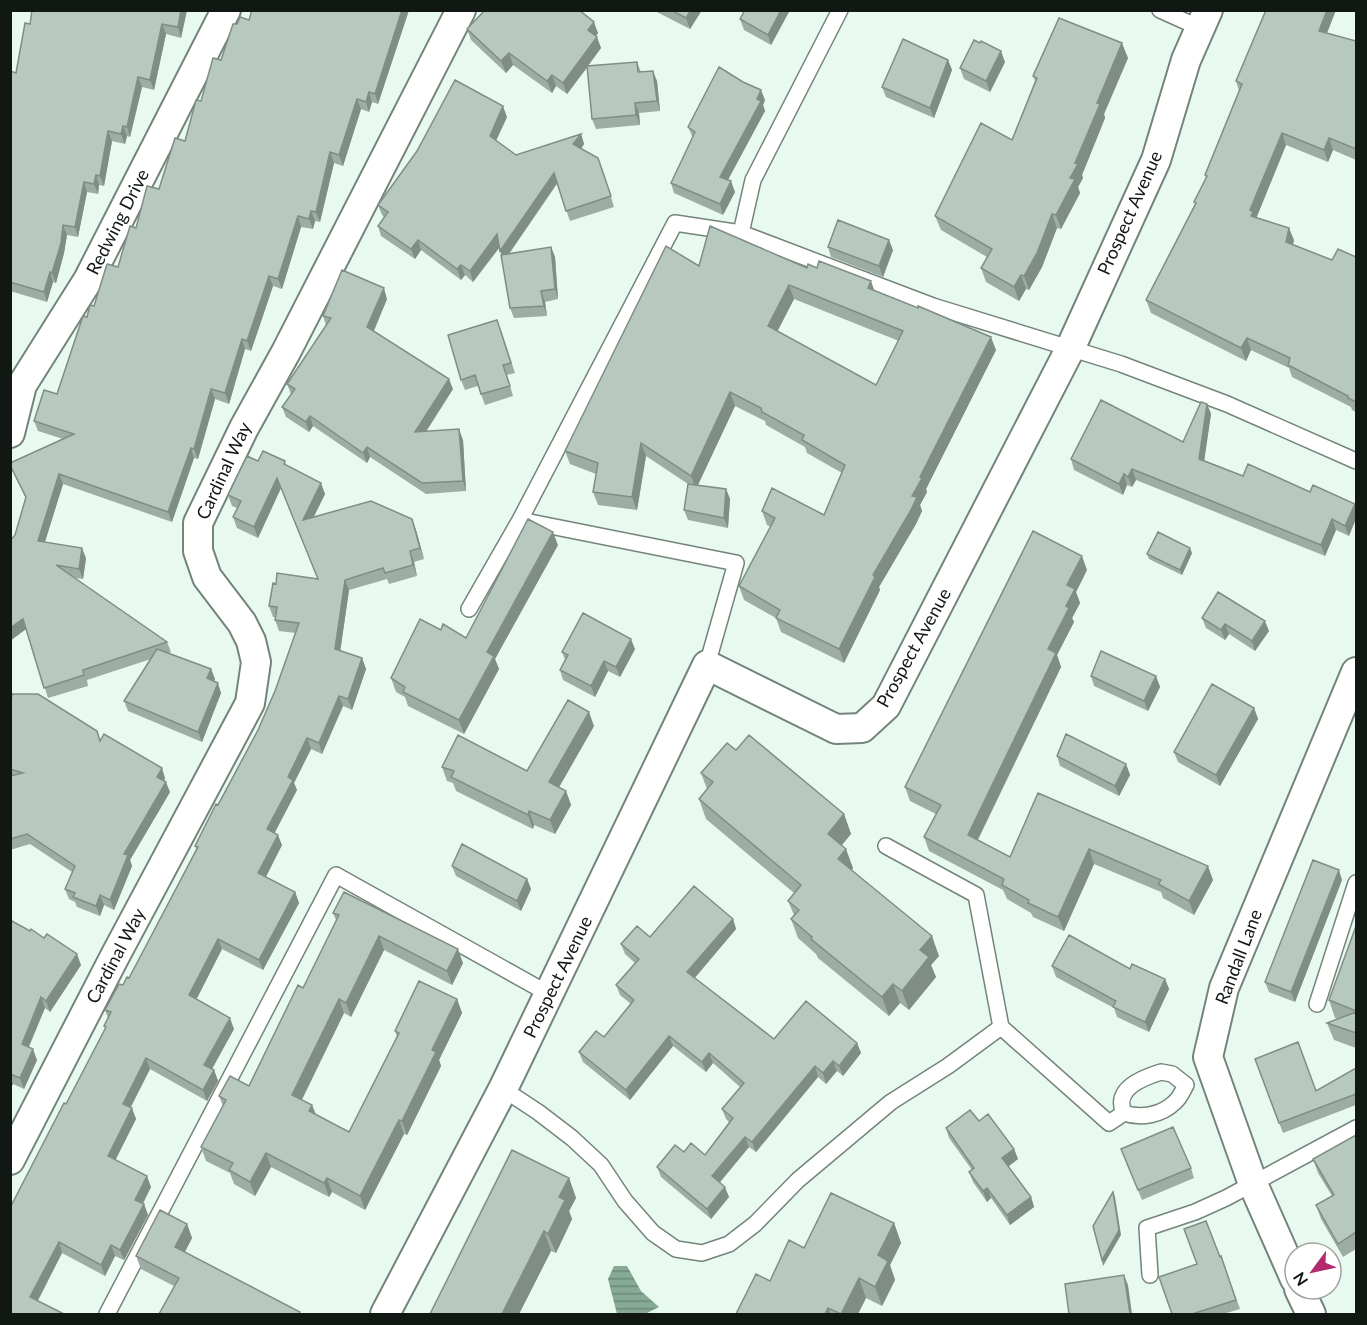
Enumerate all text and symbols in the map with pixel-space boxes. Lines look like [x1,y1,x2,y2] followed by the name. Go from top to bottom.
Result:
[1092,147,1166,278] street label: Prospect Avenue
[81,165,153,278] street label: Redwing Drive
[191,418,256,523] street label: Cardinal Way
[871,584,955,711] street label: Prospect Avenue
[81,903,150,1007] street label: Cardinal Way
[1210,906,1266,1007] street label: Randall Lane
[518,912,596,1041] street label: Prospect Avenue
[1283,1241,1343,1301] north arrow
[1289,1269,1311,1290] text: N

